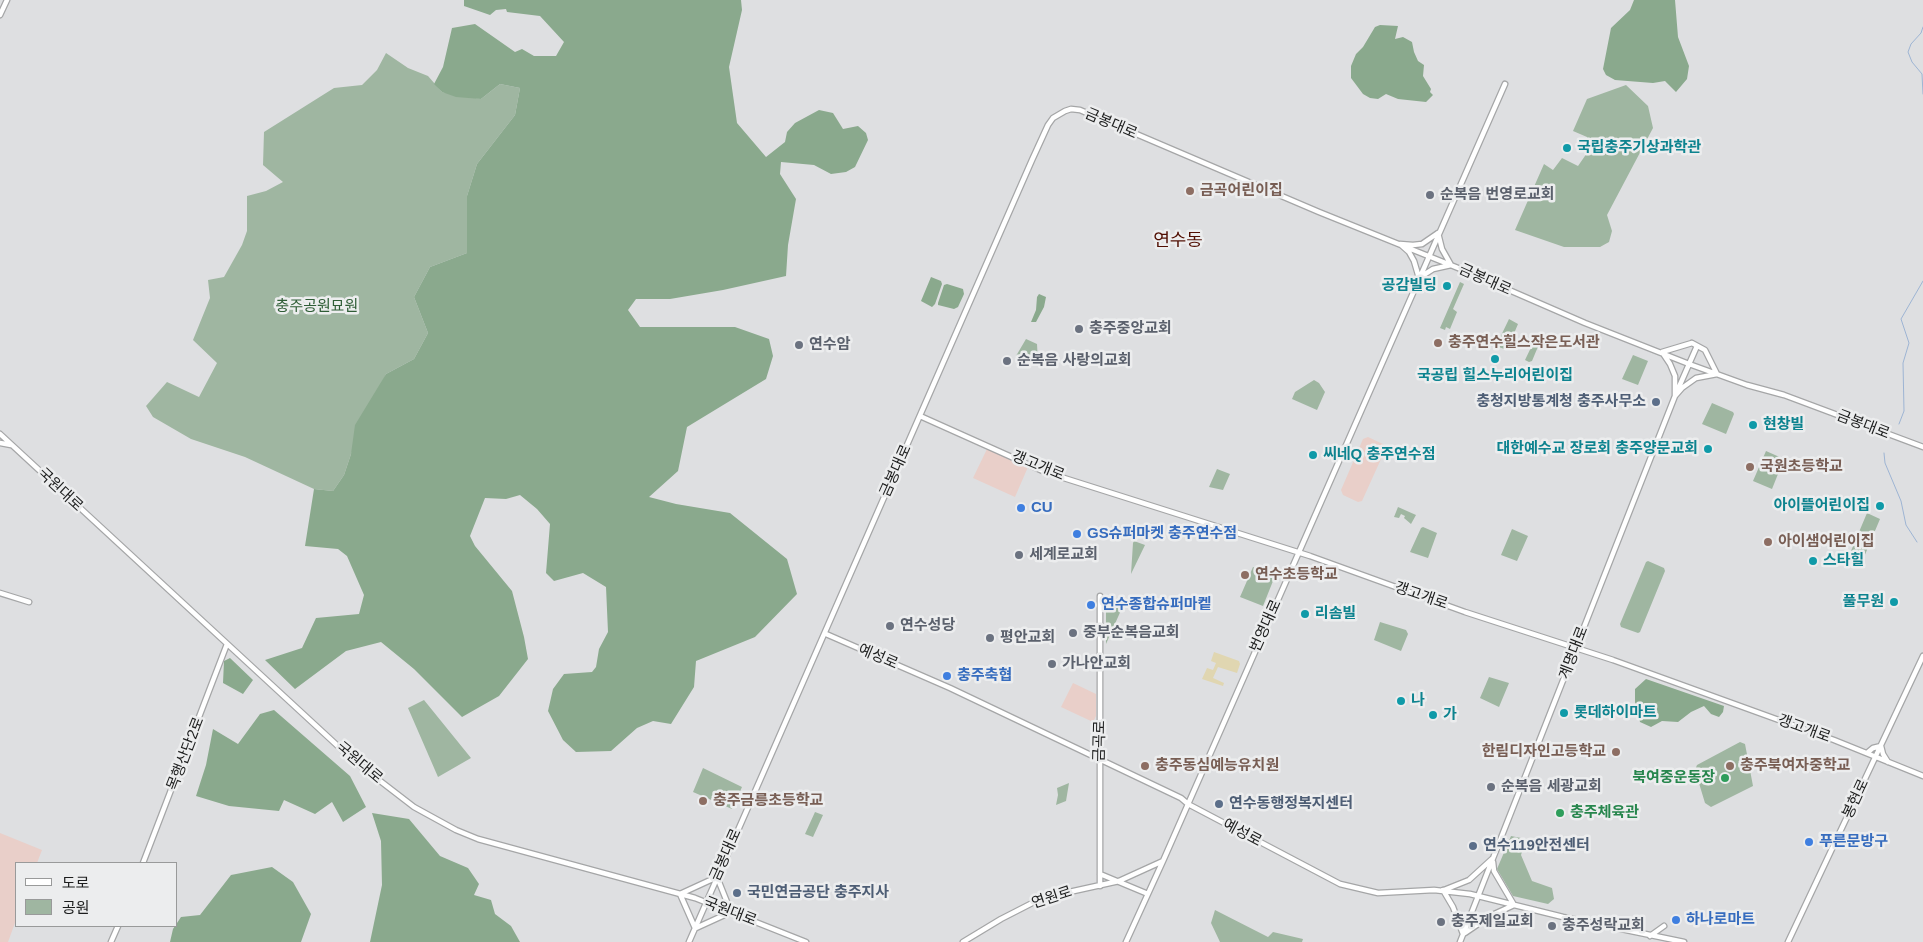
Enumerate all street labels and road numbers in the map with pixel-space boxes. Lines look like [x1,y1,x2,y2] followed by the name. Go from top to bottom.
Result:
[1082,105,1140,143] street label: 금봉대로
[1456,261,1514,299] street label: 금봉대로
[1834,407,1892,443] street label: 금봉대로
[877,442,915,500] street label: 금봉대로
[1009,447,1067,485] street label: 갱고개로
[34,465,86,515] street label: 국원대로
[1392,579,1450,613] street label: 갱고개로
[1247,597,1285,655] street label: 번영대로
[1556,624,1592,682] street label: 계명대로
[855,641,901,673] street label: 예성로
[1775,711,1833,747] street label: 갱고개로
[164,715,208,793] street label: 목행산단2로
[1091,720,1109,762] street label: 금곡로
[332,738,386,788] street label: 국원대로
[1839,776,1873,822] street label: 봉현로
[1219,815,1265,851] street label: 예성로
[707,826,745,884] street label: 금봉대로
[1030,883,1074,913] street label: 연원로
[701,894,759,930] street label: 국원대로

